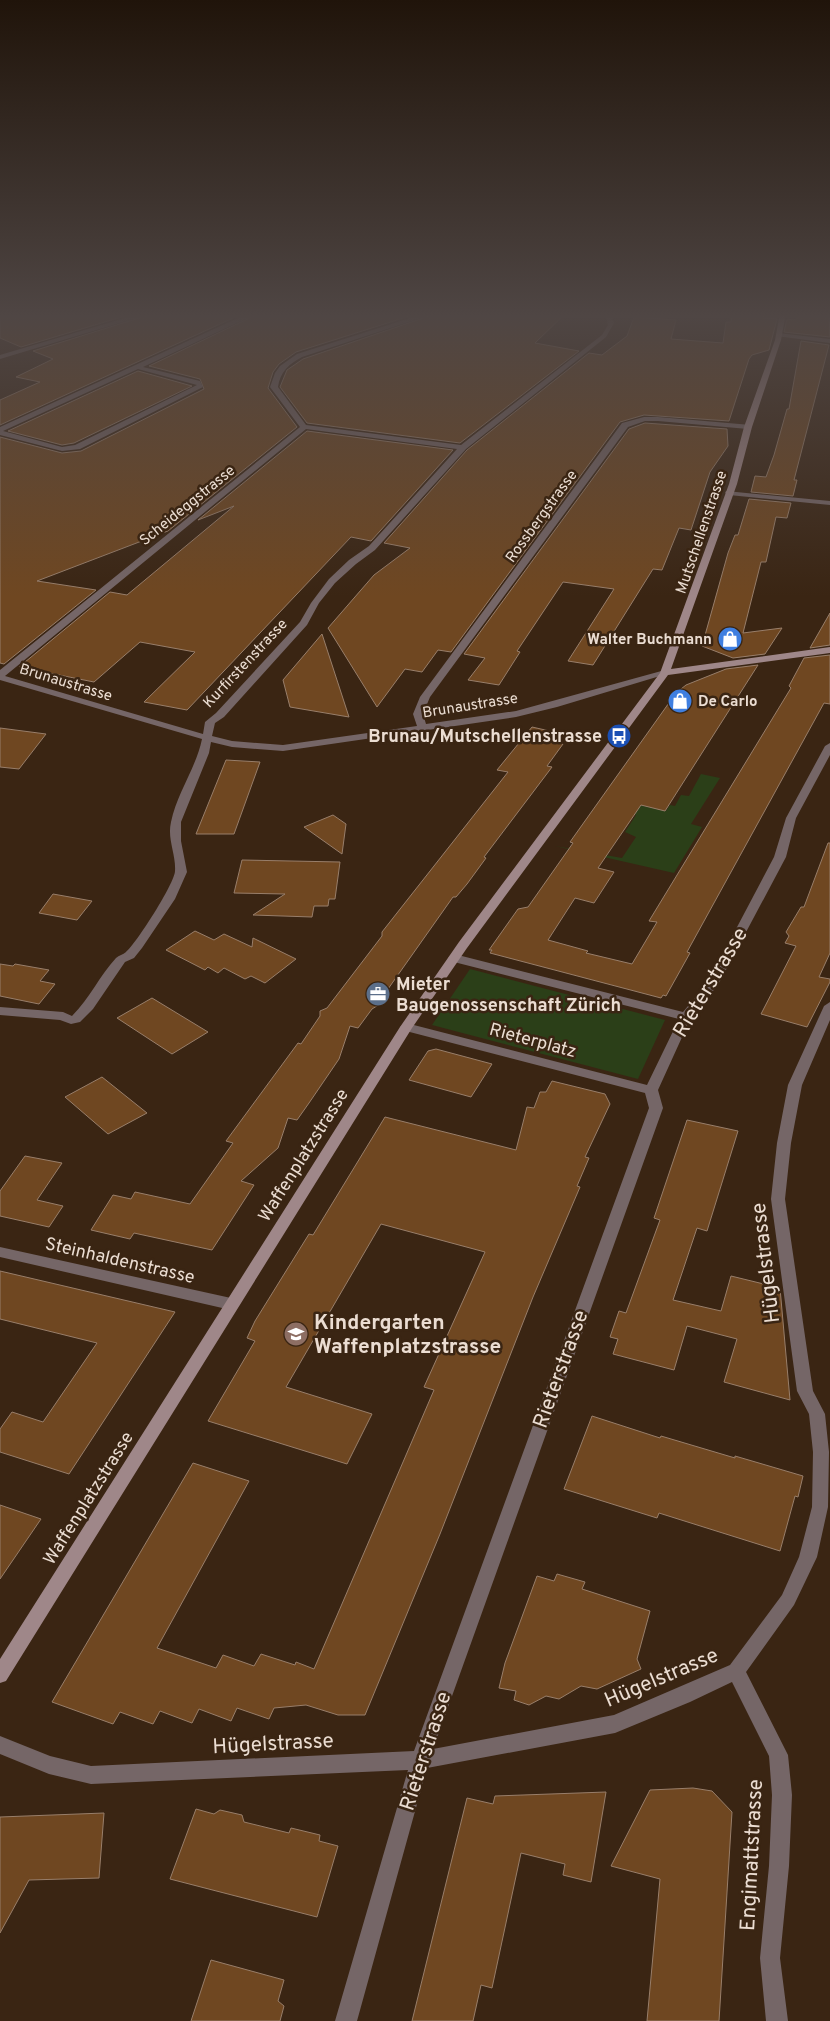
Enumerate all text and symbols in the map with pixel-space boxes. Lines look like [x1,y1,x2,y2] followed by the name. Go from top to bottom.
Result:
[136,462,240,551] street label: Scheideggstrasse
[502,467,582,567] street label: Rossbergstrasse
[672,468,732,597] street label: Mutschellenstrasse
[200,615,292,713] street label: Kurfirstenstrasse
[717,626,743,652] shop icon: Walter Buchmann
[587,631,712,650] place label: Walter Buchmann
[17,660,114,707] street label: Brunaustrasse
[667,688,693,714] shop icon: De Carlo
[421,690,519,723] street label: Brunaustrasse
[698,693,758,712] place label: De Carlo
[606,723,632,749] bus stop icon: Brunau/Mutschellenstrasse
[368,726,602,749] place label: Brunau/Mutschellenstrasse
[668,923,755,1043] street label: Rieterstrasse
[396,974,621,1018] place label: Mieter Baugenossenschaft Zürich
[365,981,391,1007] office icon: Mieter Baugenossenschaft Zürich
[487,1019,579,1064] street label: Rieterplatz
[254,1085,355,1227] street label: Waffenplatzstrasse
[746,1201,787,1325] street label: Hügelstrasse
[43,1233,197,1290] street label: Steinhaldenstrasse
[528,1307,595,1432] street label: Rieterstrasse
[314,1310,501,1361] place label: Kindergarten Waffenplatzstrasse
[283,1321,309,1347] school or university icon: Kindergarten Waffenplatzstrasse
[39,1428,140,1570] street label: Waffenplatzstrasse
[600,1642,723,1715] street label: Hügelstrasse
[394,1688,458,1815] street label: Rieterstrasse
[212,1728,334,1761] street label: Hügelstrasse
[735,1778,770,1932] street label: Engimattstrasse

